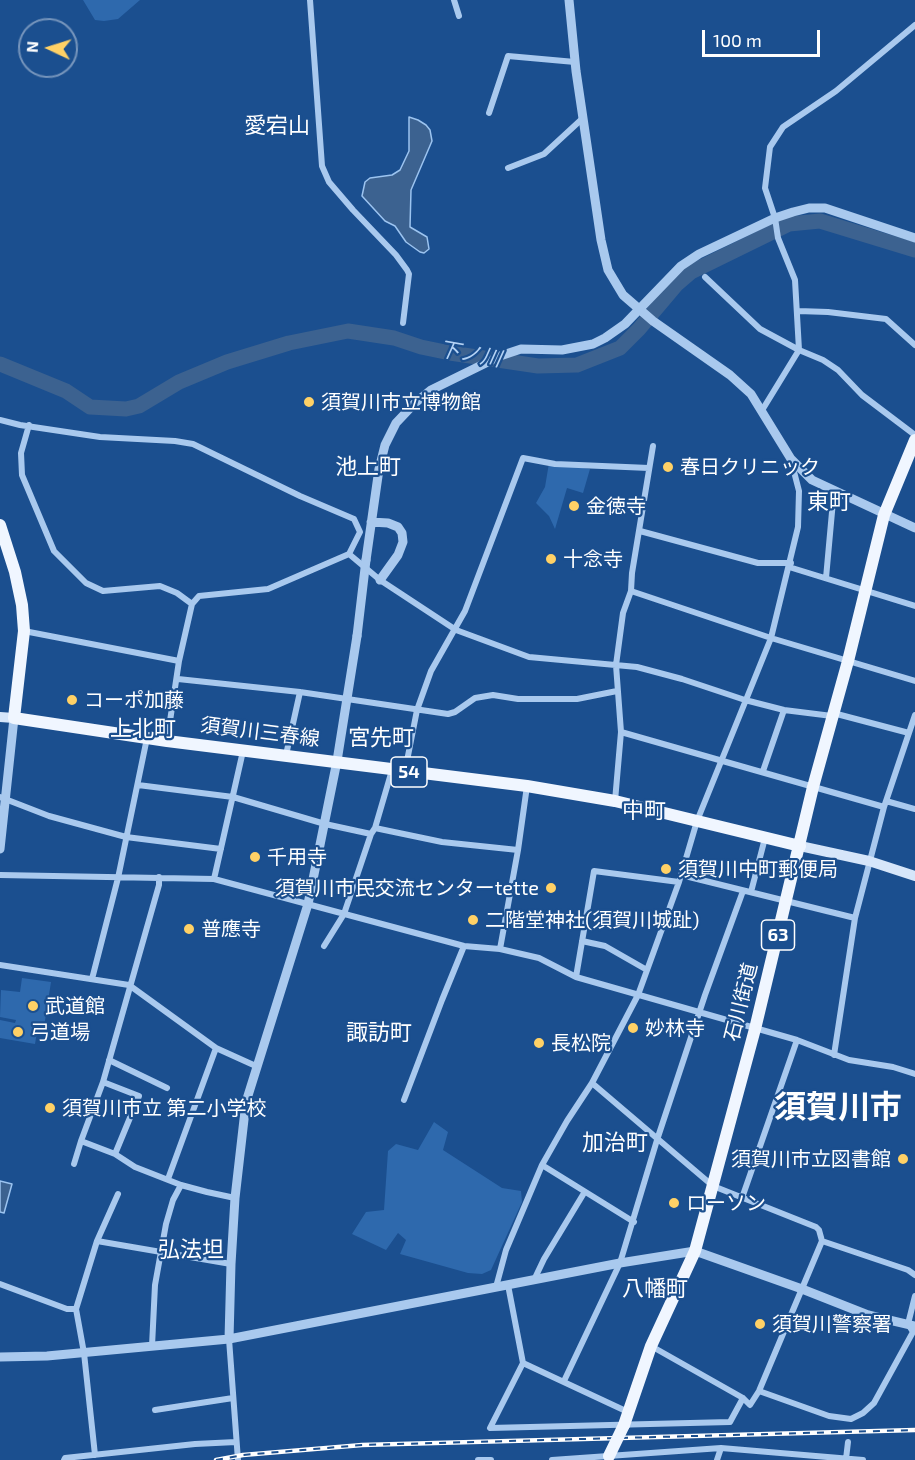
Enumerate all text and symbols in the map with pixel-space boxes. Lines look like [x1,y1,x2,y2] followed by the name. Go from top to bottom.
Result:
[18,18,78,78] north arrow
[705,18,824,56] scale bar
[713,29,762,51] text: 100 m
[22,40,41,53] text: N
[244,113,310,139] district label: 愛宕山
[437,336,503,372] water label: 下ノ川
[321,390,481,414] place label: 須賀川市立博物館
[302,395,316,409] marker: 須賀川市立博物館
[335,454,401,480] district label: 池上町
[680,455,820,479] place label: 春日クリニック
[661,460,675,474] marker: 春日クリニック
[807,489,851,515] district label: 東町
[586,494,646,518] place label: 金徳寺
[567,499,581,513] marker: 金徳寺
[563,547,623,571] place label: 十念寺
[544,552,558,566] marker: 十念寺
[84,688,184,712] place label: コーポ加藤
[65,693,79,707] marker: コーポ加藤
[199,713,321,751] street label: 須賀川三春線
[110,716,176,742] district label: 上北町
[348,725,414,751] district label: 宮先町
[391,757,427,787] road number: 54
[622,798,666,824] district label: 中町
[267,845,327,869] place label: 千用寺
[248,850,262,864] marker: 千用寺
[678,857,838,881] place label: 須賀川中町郵便局
[659,862,673,876] marker: 須賀川中町郵便局
[275,876,539,900] place label: 須賀川市民交流センターtette
[544,881,558,895] marker: 須賀川市民交流センターtette
[485,908,699,932] place label: 二階堂神社(須賀川城趾)
[466,913,480,927] marker: 二階堂神社(須賀川城趾)
[201,917,261,941] place label: 普應寺
[762,920,794,950] road number: 63
[182,922,196,936] marker: 普應寺
[720,960,762,1044] street label: 石川街道
[45,994,105,1018] place label: 武道館
[26,999,40,1013] marker: 武道館
[645,1016,705,1040] place label: 妙林寺
[30,1020,90,1044] place label: 弓道場
[346,1020,412,1046] district label: 諏訪町
[626,1021,640,1035] marker: 妙林寺
[11,1025,25,1039] marker: 弓道場
[551,1031,611,1055] place label: 長松院
[532,1036,546,1050] marker: 長松院
[774,1088,902,1126] district label: 須賀川市
[62,1096,266,1120] place label: 須賀川市立 第二小学校
[43,1101,57,1115] marker: 須賀川市立 第二小学校
[582,1130,648,1156] district label: 加治町
[731,1147,891,1171] place label: 須賀川市立図書館
[896,1152,910,1166] marker: 須賀川市立図書館
[686,1191,766,1215] place label: ローソン
[667,1196,681,1210] marker: ローソン
[158,1237,224,1263] district label: 弘法坦
[622,1276,688,1302] district label: 八幡町
[772,1312,892,1336] place label: 須賀川警察署
[753,1317,767,1331] marker: 須賀川警察署

